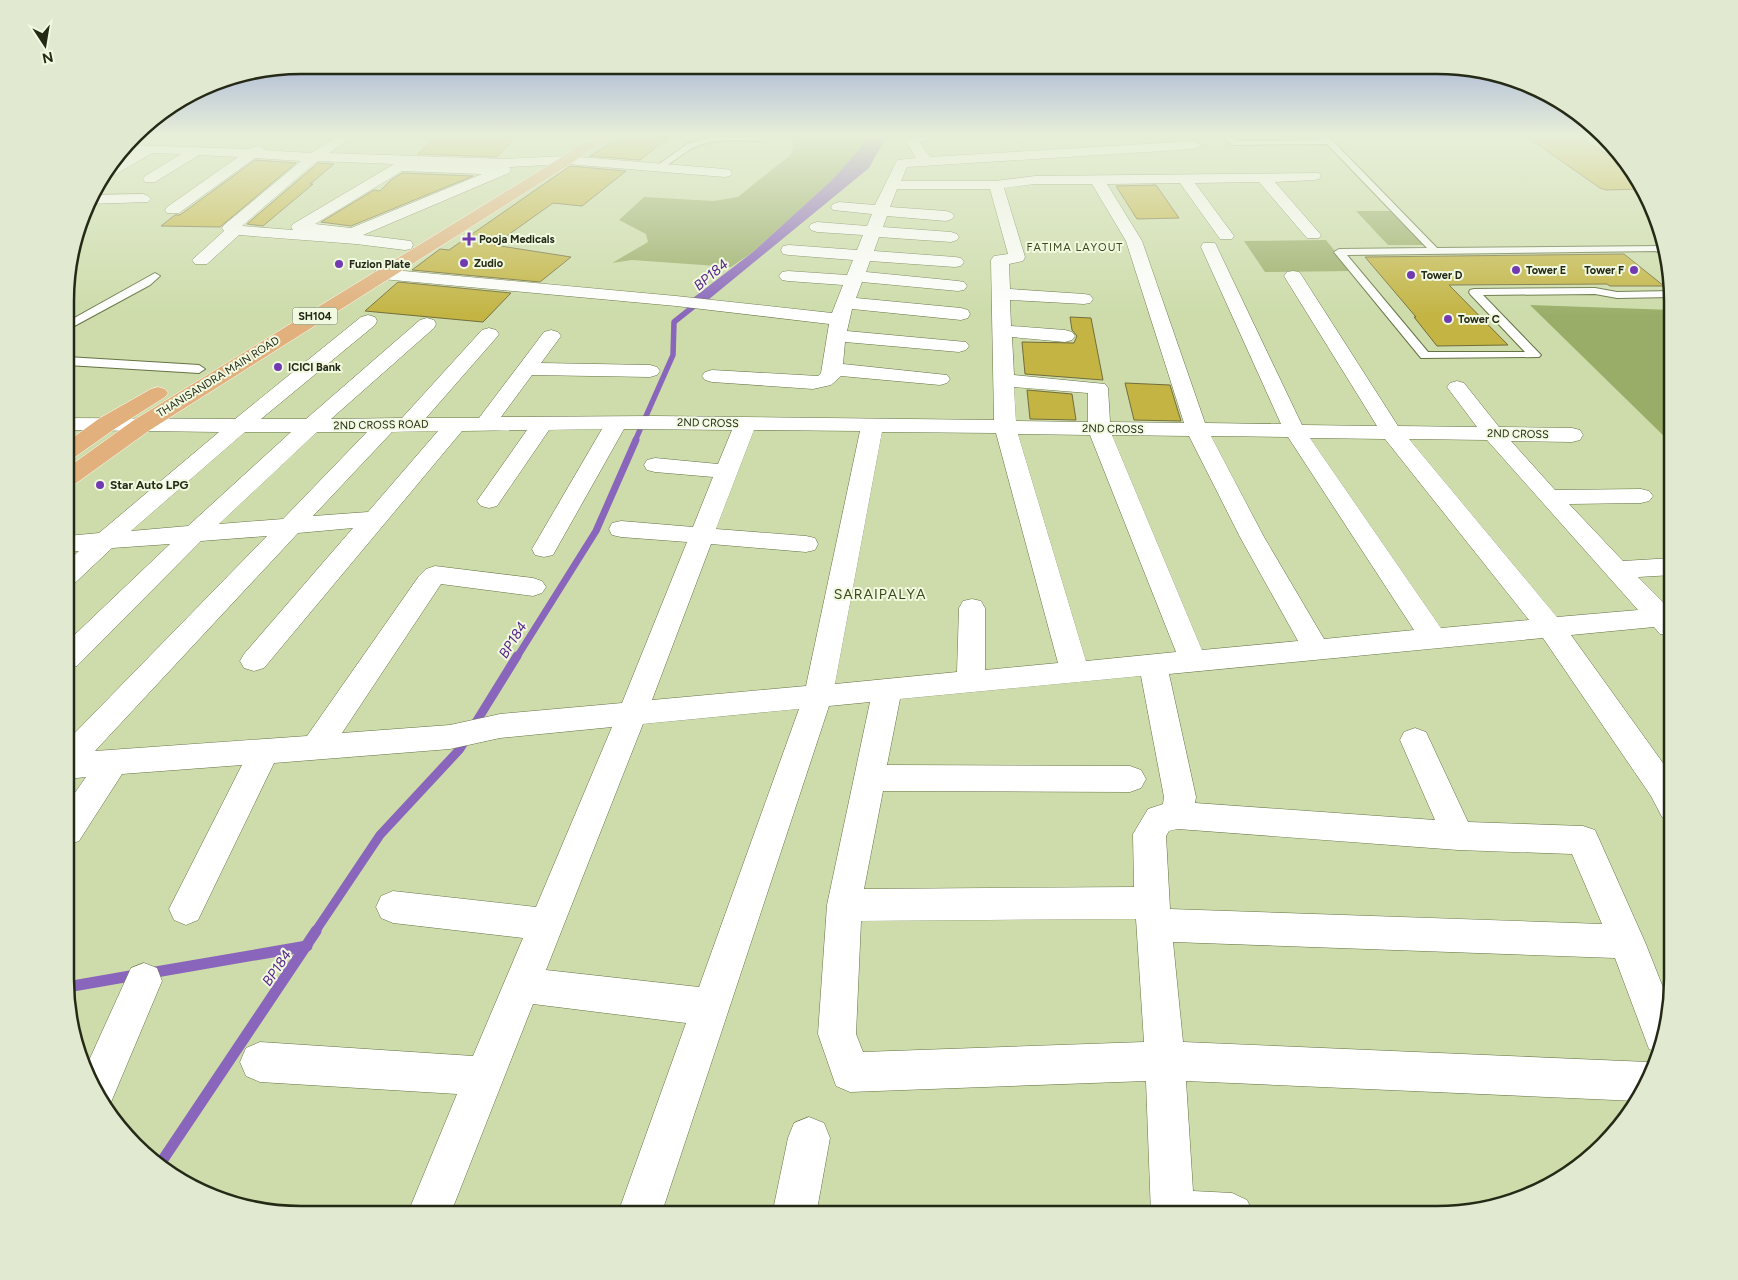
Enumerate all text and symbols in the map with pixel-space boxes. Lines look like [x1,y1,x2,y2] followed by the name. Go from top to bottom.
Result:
[20,20,70,70] north arrow
[41,48,55,67] text: N
[463,233,475,245] marker: Pooja Medicals
[479,233,555,246] place label: Pooja Medicals
[1027,241,1123,254] district label: FATIMA LAYOUT
[690,256,732,294] water label: BP184
[458,257,470,269] marker: Zudio
[474,257,504,270] place label: Zudio
[333,258,345,270] marker: Fuzion Plate
[349,258,410,271] place label: Fuzion Plate
[1510,264,1522,276] marker: Tower E
[1526,264,1566,277] place label: Tower E
[1584,264,1624,277] place label: Tower F
[1628,264,1640,276] marker: Tower F
[1405,269,1417,281] marker: Tower D
[1421,269,1463,282] place label: Tower D
[292,308,338,324] road number: SH104
[1442,313,1454,325] marker: Tower C
[1458,313,1500,326] place label: Tower C
[154,334,282,420] street label: THANISANDRA MAIN ROAD
[272,361,284,373] marker: ICICI Bank
[288,361,341,374] place label: ICICI Bank
[677,416,739,430] street label: 2ND CROSS
[333,418,429,432] street label: 2ND CROSS ROAD
[1082,422,1144,436] street label: 2ND CROSS
[1487,427,1549,441] street label: 2ND CROSS
[110,478,188,492] place label: Star Auto LPG
[94,479,106,491] marker: Star Auto LPG
[834,586,926,603] district label: SARAIPALYA
[495,618,531,661] water label: BP184
[259,947,295,989] water label: BP184

